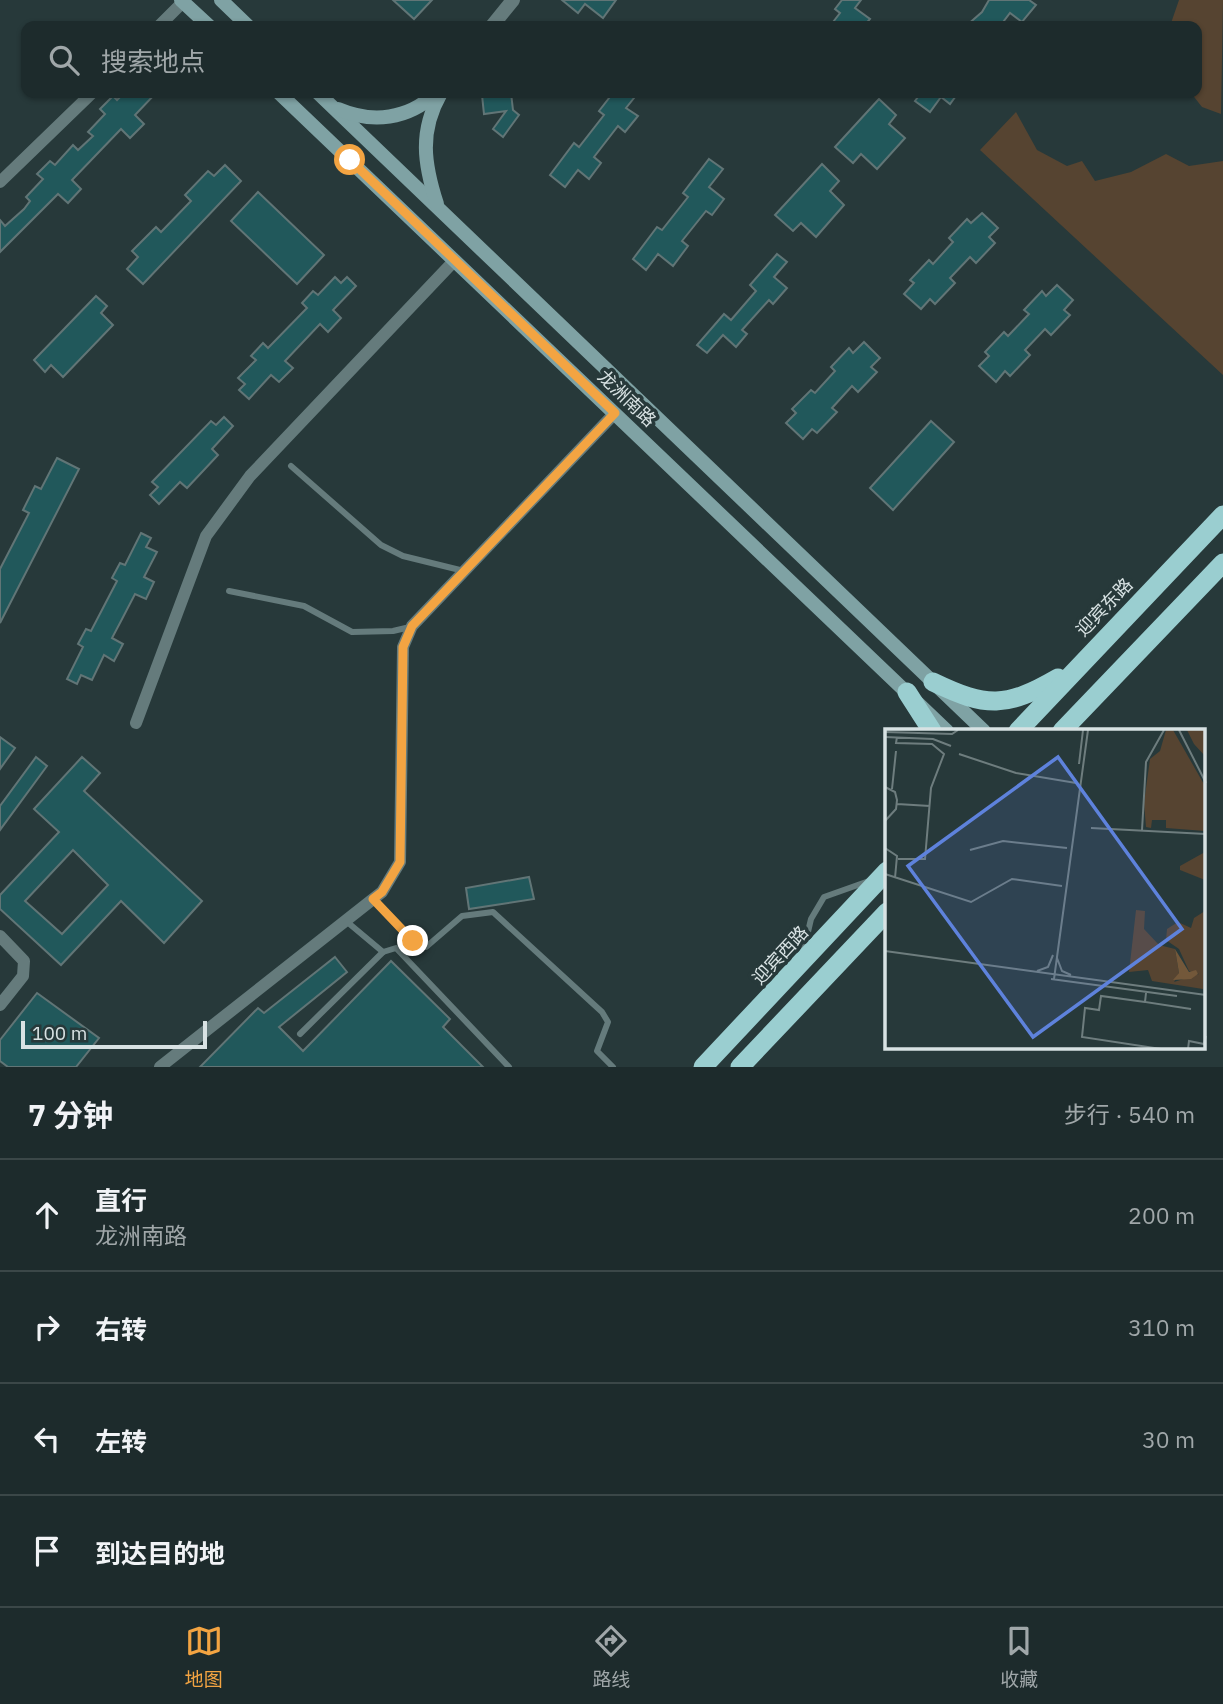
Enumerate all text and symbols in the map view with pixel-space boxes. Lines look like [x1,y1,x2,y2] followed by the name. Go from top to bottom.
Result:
[21,21,1202,98] search box
[45,41,83,79] icon: search
[101,44,205,78] text: 搜索地点
[334,144,365,175] route start
[593,365,661,431] street label: 龙洲南路
[1071,573,1137,641] street label: 迎宾东路
[885,729,1206,1050] inset map
[747,921,813,989] street label: 迎宾西路
[397,925,428,956] route end
[21,1018,206,1050] scale bar
[32,1021,87,1045] text: 100 m
[28,1095,113,1134] text: 7 分钟
[1064,1099,1195,1129] text: 步行 · 540 m
[95,1183,147,1217] text: 直行
[28,1196,66,1234] icon: ahead
[1128,1200,1195,1230] text: 200 m
[95,1220,187,1250] text: 龙洲南路
[28,1308,66,1346] icon: right
[95,1312,147,1346] text: 右转
[1128,1312,1195,1342] text: 310 m
[28,1420,66,1458] icon: left
[95,1424,147,1458] text: 左转
[1142,1424,1195,1454] text: 30 m
[28,1532,66,1570] icon: arrive
[95,1536,225,1570] text: 到达目的地
[185,1622,223,1691] tab: 地图
[592,1622,630,1691] tab: 路线
[1000,1622,1038,1691] tab: 收藏

